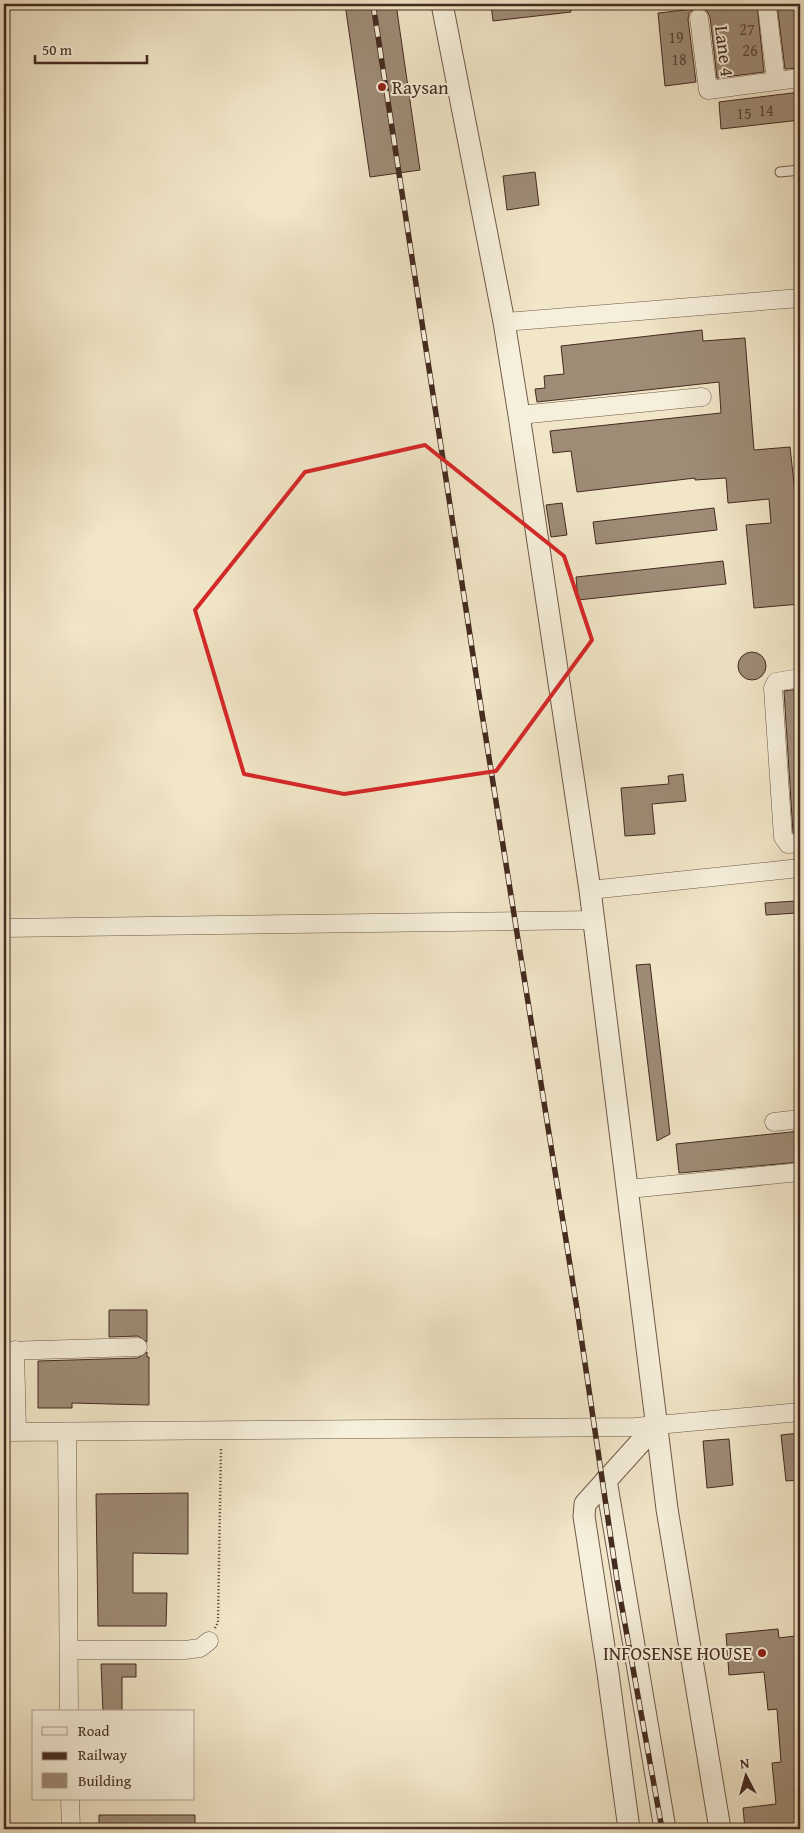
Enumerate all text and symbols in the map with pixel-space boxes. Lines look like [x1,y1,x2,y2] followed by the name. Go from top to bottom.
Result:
[739,17,755,41] house number: 27
[708,24,742,78] street label: Lane 4
[668,25,684,49] house number: 19
[35,32,148,64] scale bar
[742,38,758,62] house number: 26
[42,39,73,60] text: 50 m
[671,47,687,71] house number: 18
[392,73,449,101] place label: Raysan
[376,81,388,93] marker: Raysan
[758,98,774,122] house number: 14
[736,101,752,125] house number: 15
[603,1639,752,1667] place label: INFOSENSE HOUSE
[756,1647,768,1659] marker: INFOSENSE HOUSE
[32,1710,195,1800] legend
[78,1720,109,1741] text: Road
[78,1744,128,1765] text: Railway
[722,1750,772,1800] north arrow
[739,1753,751,1774] text: N
[78,1770,132,1791] text: Building

